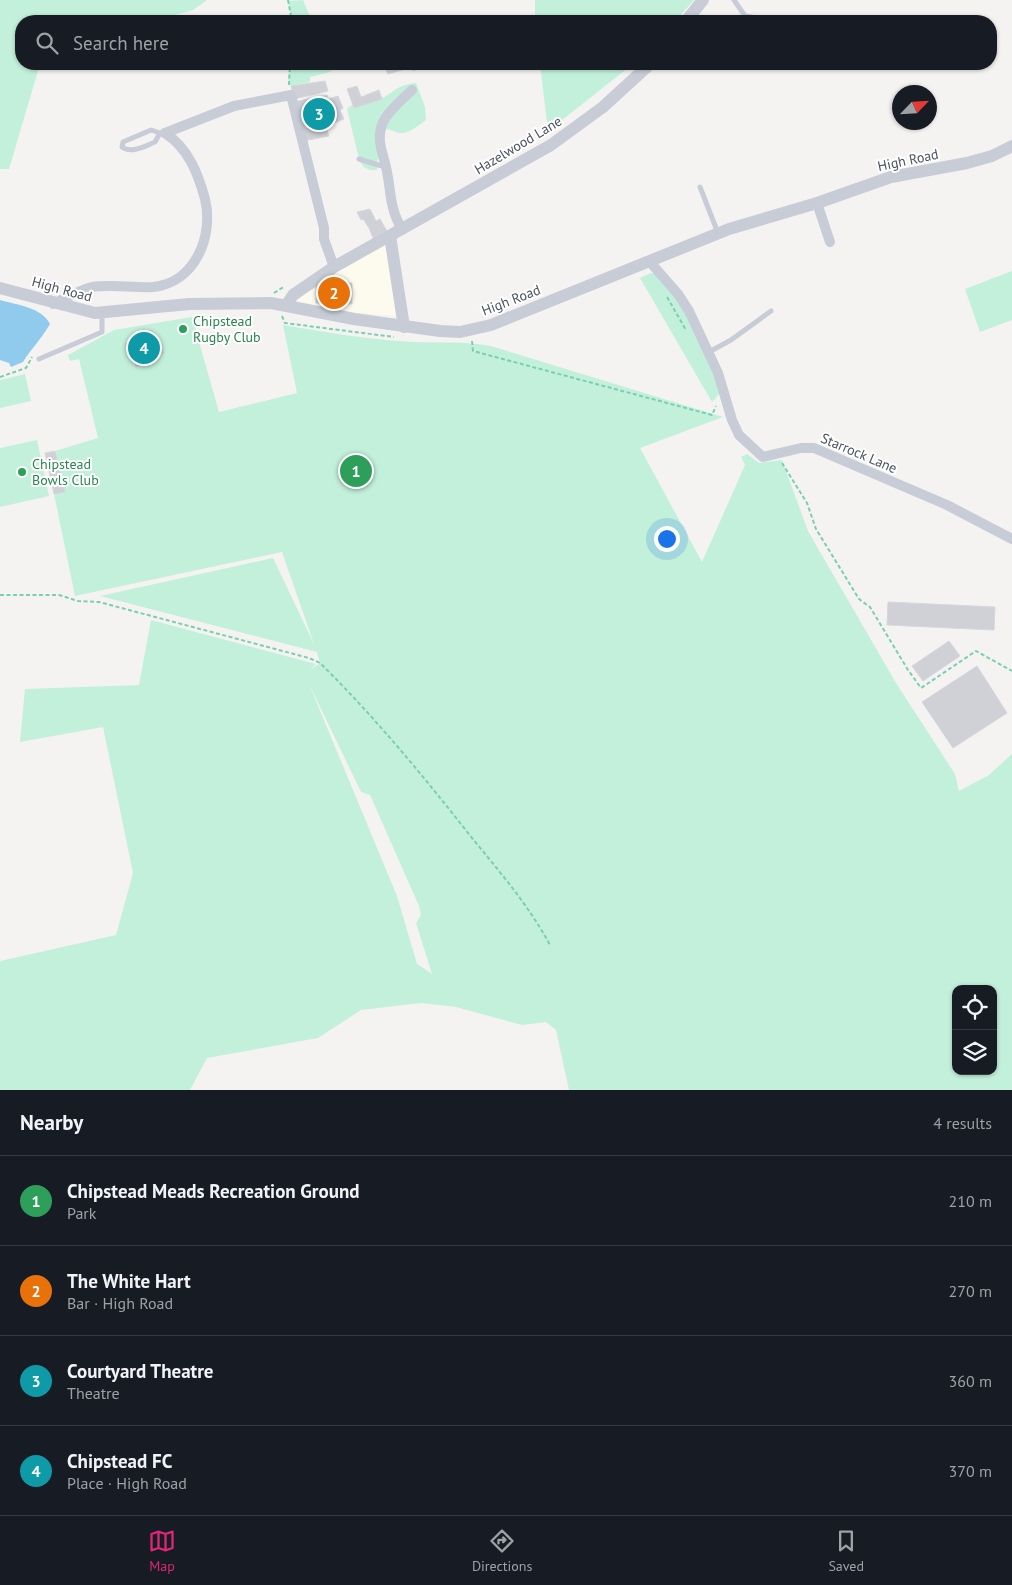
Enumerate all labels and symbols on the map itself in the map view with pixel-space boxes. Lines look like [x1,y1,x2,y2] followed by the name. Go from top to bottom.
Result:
[892,85,937,130] north arrow
[303,95,335,133] pin: 3
[471,112,565,178] street label: Hazelwood Lane
[876,145,940,175] street label: High Road
[30,272,94,306] street label: High Road
[318,274,350,312] pin: 2
[479,281,543,319] street label: High Road
[193,312,261,346] place label: Chipstead Rugby Club
[177,323,189,335] marker: Chipstead Rugby Club
[128,329,160,367] pin: 4
[818,429,900,477] street label: Starrock Lane
[340,452,372,490] pin: 1
[32,455,99,489] place label: Chipstead Bowls Club
[16,466,28,478] marker: Chipstead Bowls Club
[654,526,680,552] your location

